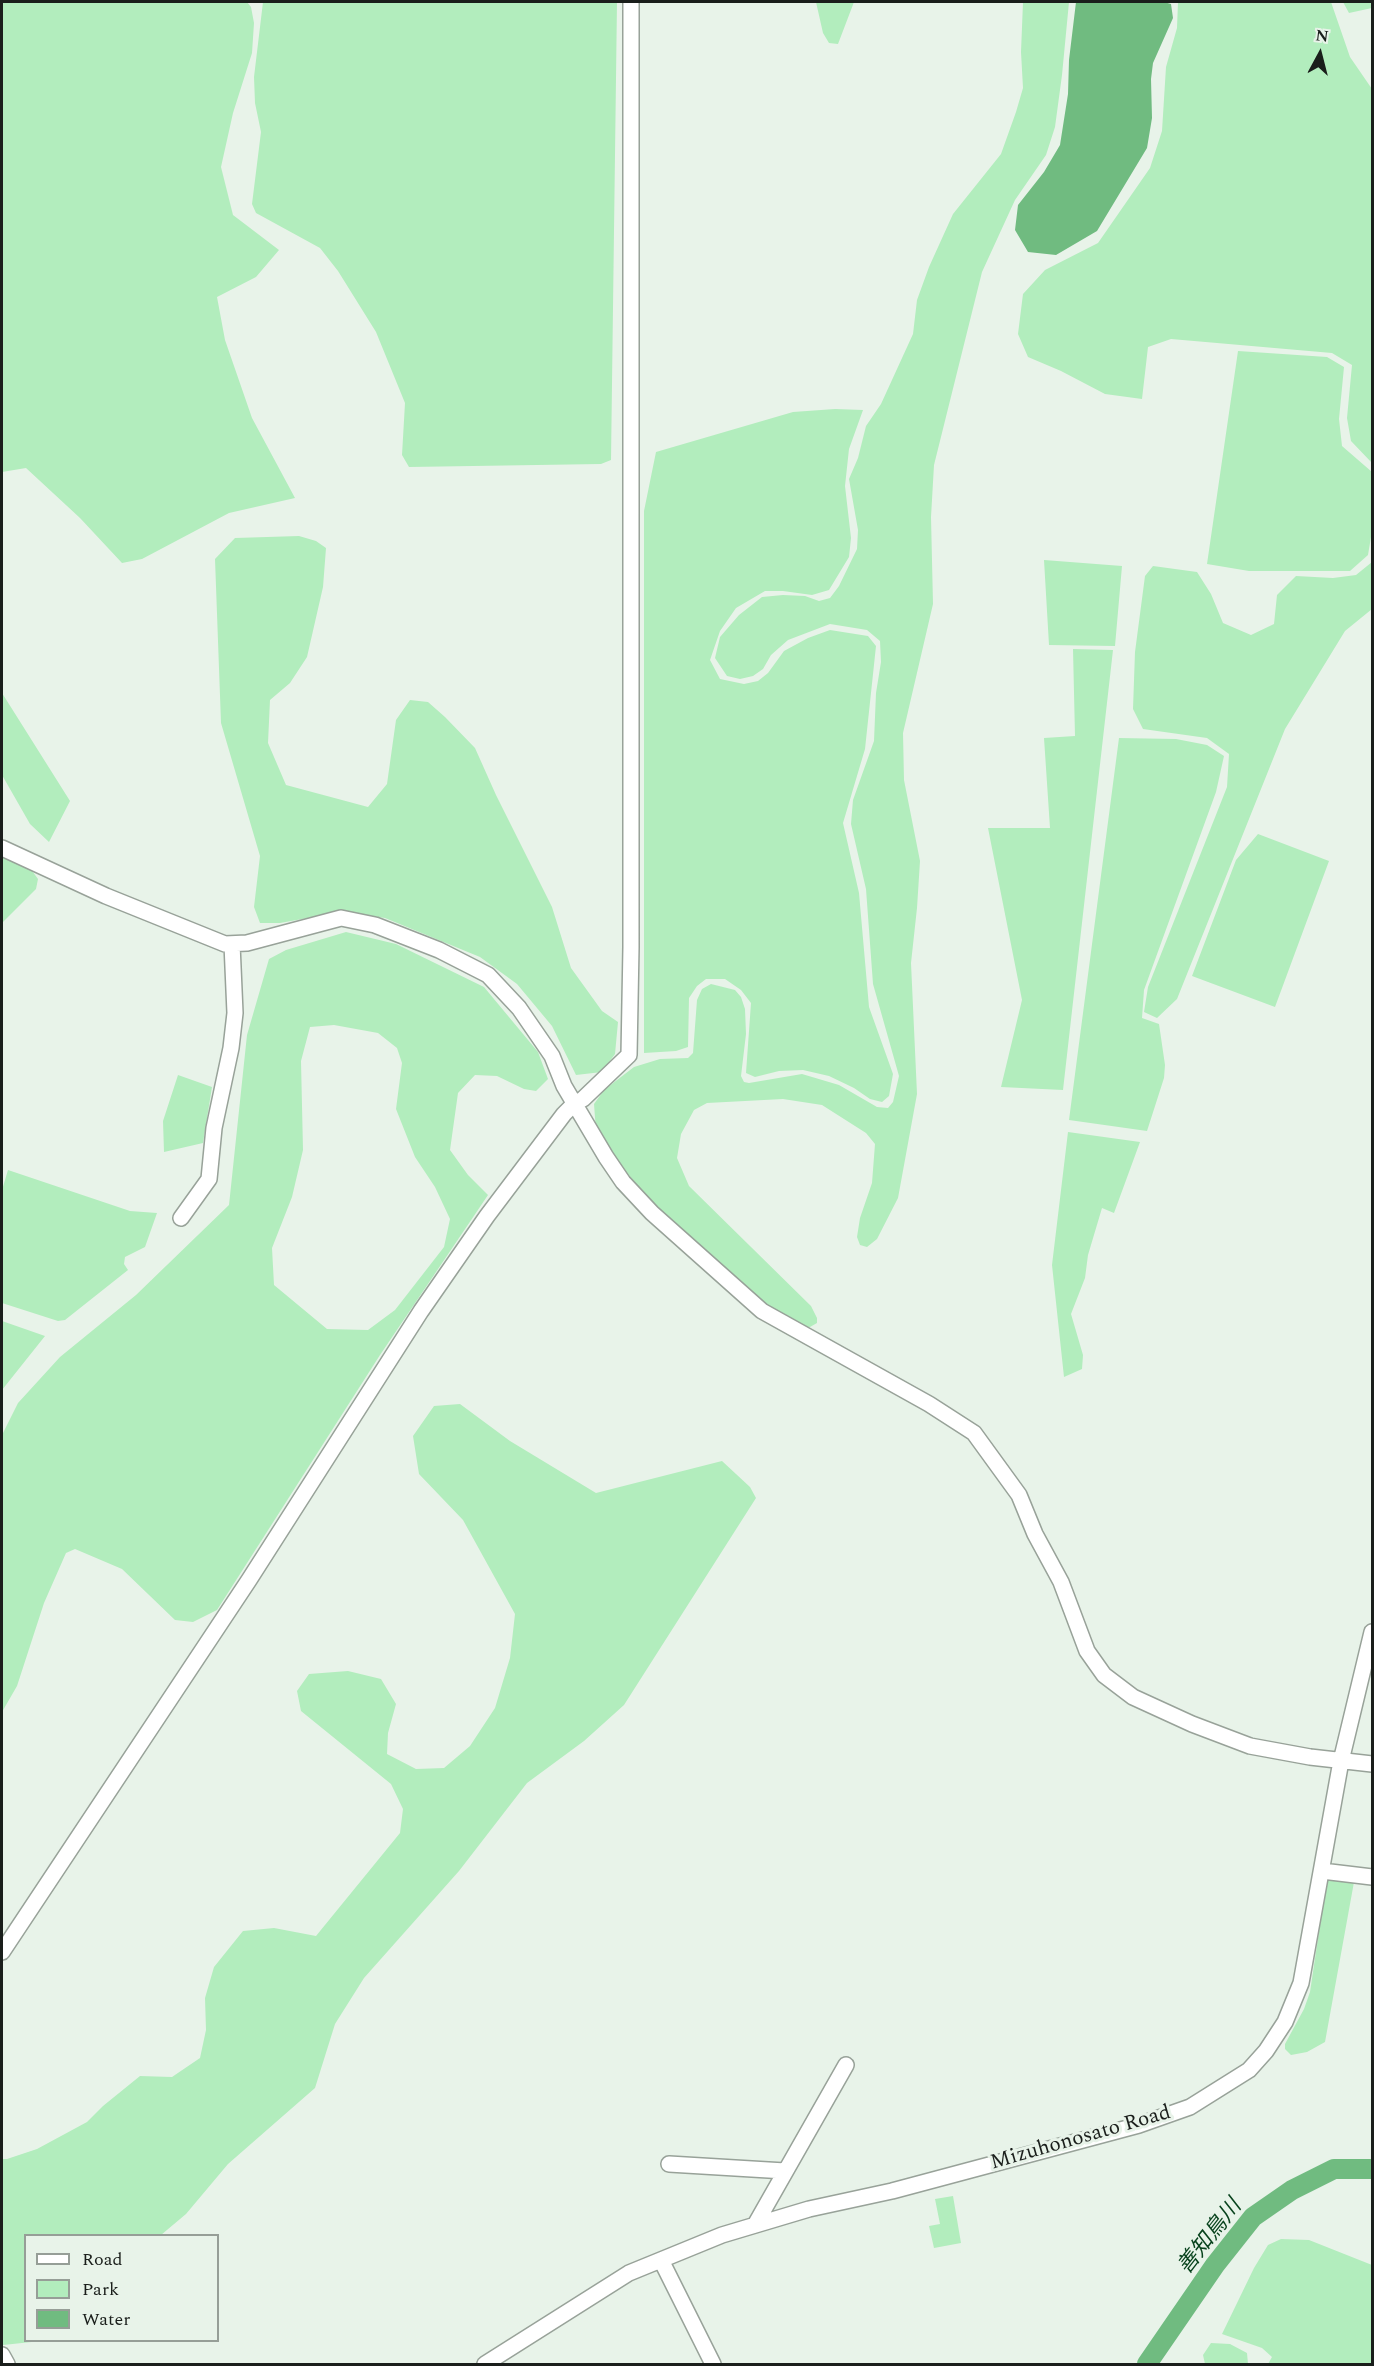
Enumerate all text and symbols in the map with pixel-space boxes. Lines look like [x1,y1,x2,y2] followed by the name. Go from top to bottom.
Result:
[1314,23,1330,49] text: N
[1290,24,1350,84] north arrow
[988,2101,1174,2177] street label: Mizuhonosato Road
[1174,2195,1248,2281] water label: 善知鳥川
[24,2234,219,2342] legend
[82,2246,123,2273] text: Road
[82,2276,119,2303] text: Park
[82,2306,130,2333] text: Water

